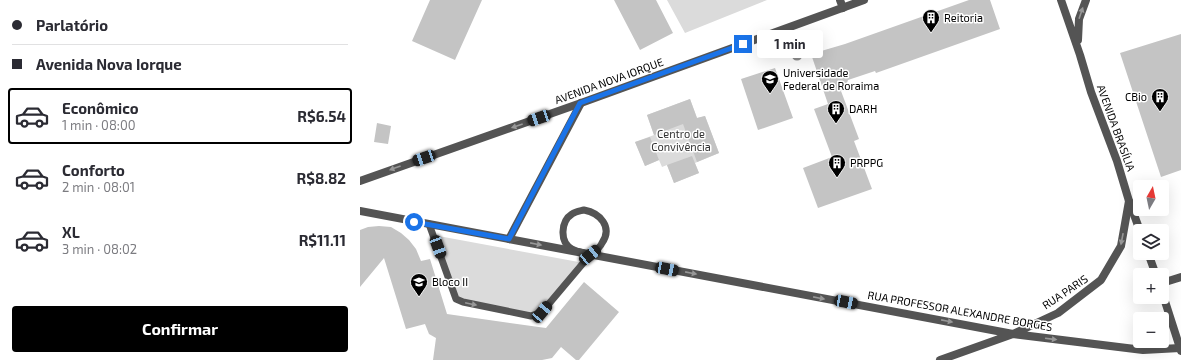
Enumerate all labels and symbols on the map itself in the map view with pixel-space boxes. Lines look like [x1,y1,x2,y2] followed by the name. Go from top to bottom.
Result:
[1078,7,1084,19] one-way arrow
[921,8,941,33] building icon: Reitoria
[944,11,983,24] place label: Reitoria
[757,30,823,58] callout: 1 min
[734,35,752,53] route end
[553,55,665,107] street label: AVENIDA NOVA IORQUE
[783,66,879,92] place label: Universidade Federal de Roraima
[760,69,780,94] school or university icon: Universidade Federal de Roraima
[1095,83,1138,173] street label: AVENIDA BRASÍLIA
[1150,87,1170,112] building icon: CBio
[1125,90,1147,103] place label: CBio
[826,99,846,124] building icon: DARH
[849,102,877,115] place label: DARH
[526,108,552,128] car
[511,123,523,129] one-way arrow
[651,127,711,153] park label: Centro de Convivência
[411,148,437,168] car
[827,153,847,178] building icon: PRPPG
[850,156,883,169] place label: PRPPG
[388,166,400,172] one-way arrow
[1133,180,1169,216] north arrow
[405,213,423,231] route start
[1119,233,1125,245] one-way arrow
[428,234,448,260] car
[530,242,542,248] one-way arrow
[577,243,603,267] car
[654,261,680,277] car
[685,271,697,277] one-way arrow
[409,272,429,297] school or university icon: Bloco II
[1040,272,1090,311] street label: RUA PARIS
[432,275,468,288] place label: Bloco II
[867,288,1053,333] street label: RUA PROFESSOR ALEXANDRE BORGES
[833,294,859,310] car
[813,295,825,301] one-way arrow
[530,299,554,325] car
[465,301,477,307] one-way arrow
[941,319,953,325] one-way arrow
[1045,336,1057,342] one-way arrow

